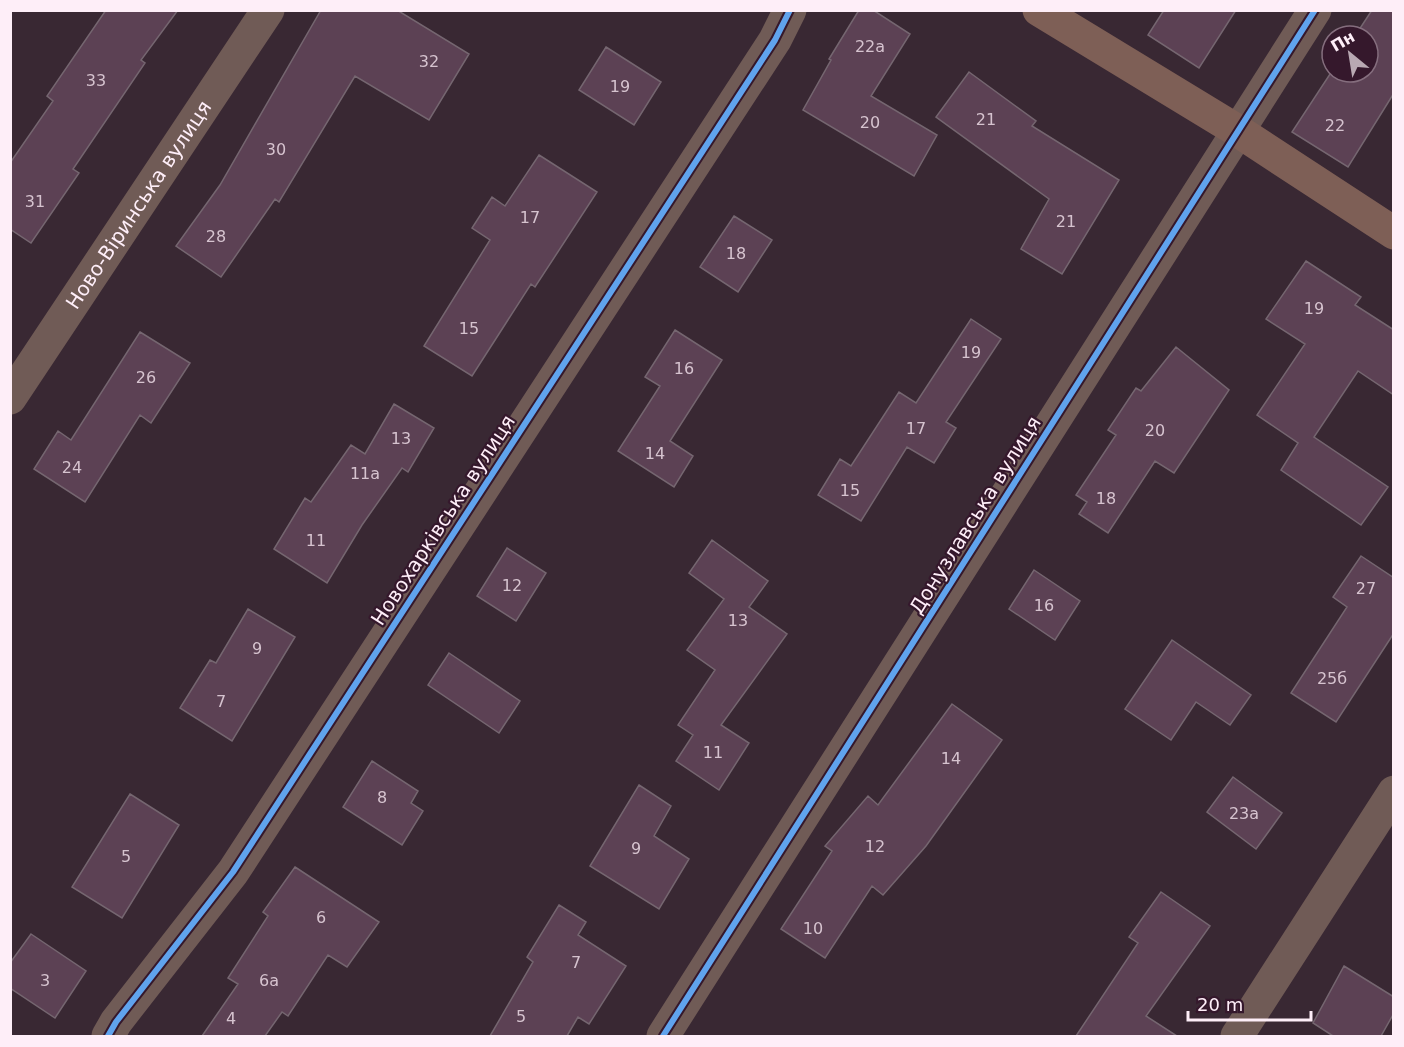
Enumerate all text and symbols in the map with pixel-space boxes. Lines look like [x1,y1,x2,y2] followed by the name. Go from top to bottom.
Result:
[1320,24,1380,84] north arrow
[1327,27,1358,56] text: Пн
[855,37,885,56] house number: 22а
[419,52,439,71] house number: 32
[86,71,106,90] house number: 33
[610,77,630,96] house number: 19
[61,96,216,314] street label: Ново-Віринська вулиця
[976,110,996,129] house number: 21
[860,113,880,132] house number: 20
[1325,116,1345,135] house number: 22
[266,140,286,159] house number: 30
[25,192,45,211] house number: 31
[520,208,540,227] house number: 17
[1056,212,1076,231] house number: 21
[206,227,226,246] house number: 28
[726,244,746,263] house number: 18
[1304,299,1324,318] house number: 19
[459,319,479,338] house number: 15
[961,343,981,362] house number: 19
[674,359,694,378] house number: 16
[136,368,156,387] house number: 26
[366,410,520,630] street label: Новохарківська вулиця
[904,412,1046,618] street label: Донузлавська вулиця
[906,419,926,438] house number: 17
[1145,421,1165,440] house number: 20
[391,429,411,448] house number: 13
[645,444,665,463] house number: 14
[62,458,82,477] house number: 24
[350,464,380,483] house number: 11а
[840,481,860,500] house number: 15
[1096,489,1116,508] house number: 18
[306,531,326,550] house number: 11
[502,576,522,595] house number: 12
[1356,579,1376,598] house number: 27
[1034,596,1054,615] house number: 16
[728,611,748,630] house number: 13
[252,639,262,658] house number: 9
[1317,669,1347,688] house number: 25б
[216,692,226,711] house number: 7
[703,743,723,762] house number: 11
[941,749,961,768] house number: 14
[377,788,387,807] house number: 8
[1229,804,1259,823] house number: 23а
[865,837,885,856] house number: 12
[631,839,641,858] house number: 9
[121,847,131,866] house number: 5
[316,908,326,927] house number: 6
[803,919,823,938] house number: 10
[571,953,581,972] house number: 7
[40,971,50,990] house number: 3
[259,971,279,990] house number: 6а
[1188,984,1311,1022] scale bar
[1197,994,1243,1015] text: 20 m
[516,1007,526,1026] house number: 5
[226,1009,236,1028] house number: 4

